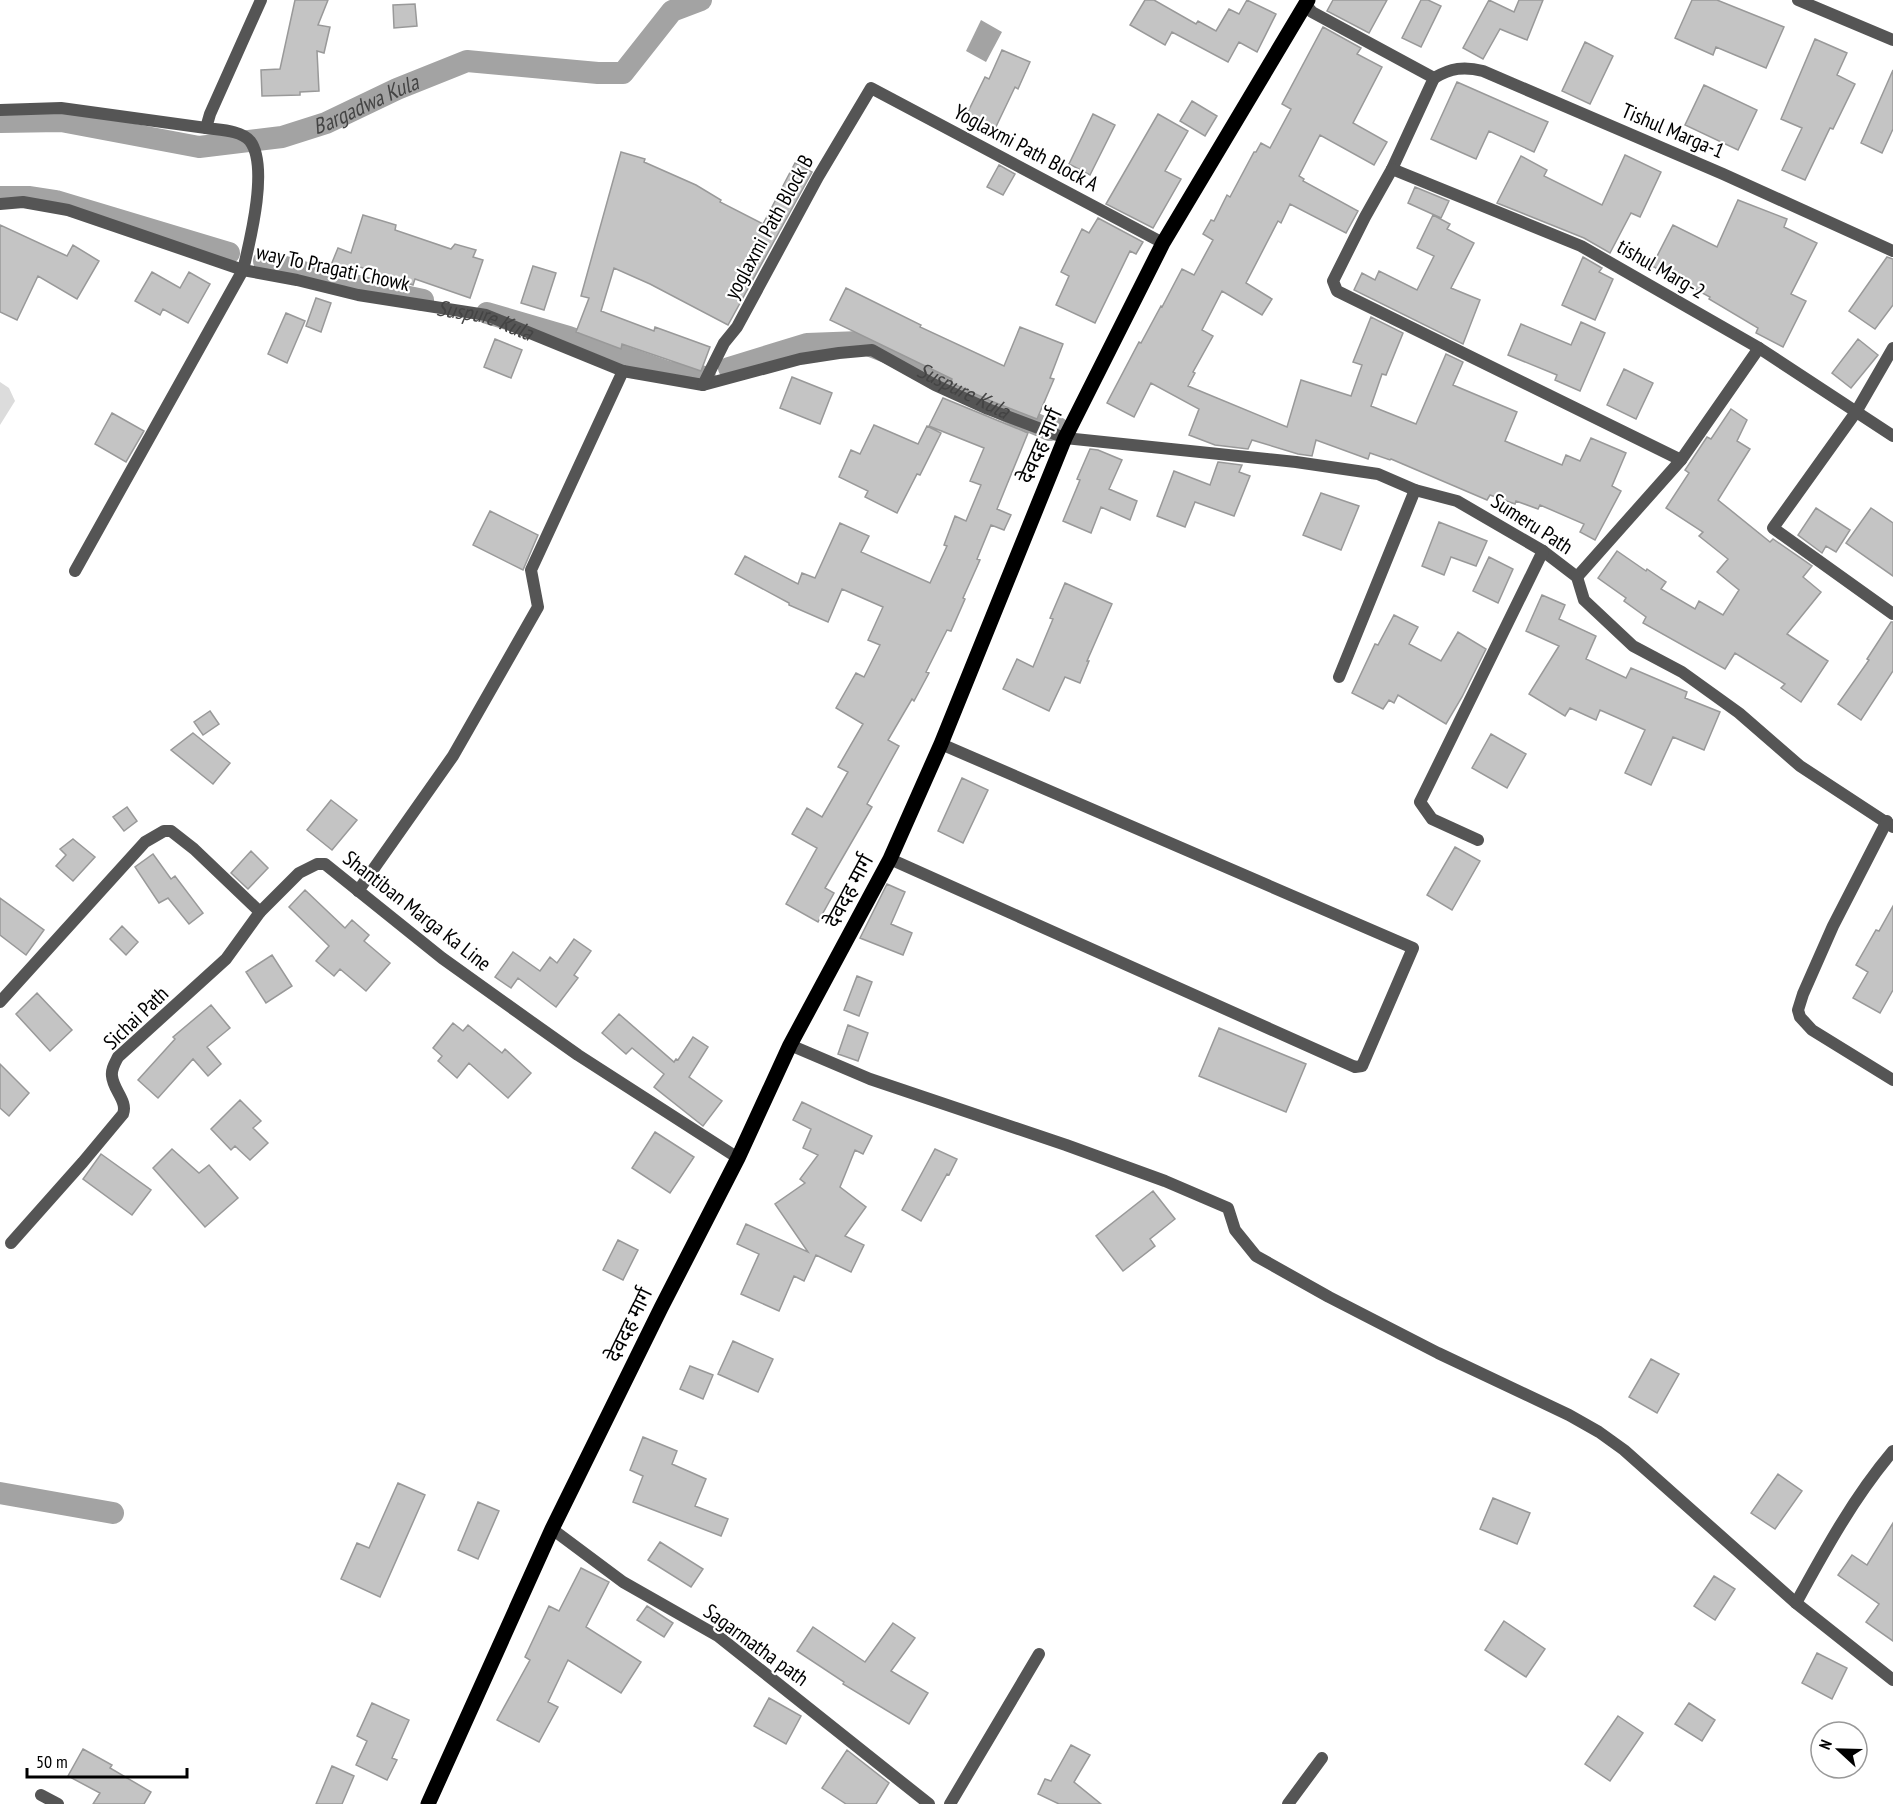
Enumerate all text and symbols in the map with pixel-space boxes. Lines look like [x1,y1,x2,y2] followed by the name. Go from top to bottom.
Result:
[309,67,424,140] water label: Bargadwa Kula
[1618,97,1729,164] street label: Tishul Marga-1
[949,98,1103,197] street label: Yoglaxmi Path Block A
[718,150,819,304] street label: yoglaxmi Path Block B
[1612,233,1710,305] street label: tishul Marg-2
[254,238,412,297] street label: way To Pragati Chowk
[435,293,538,347] water label: Suspure Kula
[913,356,1015,425] water label: Suspure Kula
[1011,403,1069,488] street label: देवदह मार्ग
[1486,487,1578,560] street label: Sumeru Path
[338,844,497,977] street label: Shantiban Marga Ka Line
[818,848,880,932] street label: देवदह मार्ग
[98,980,174,1055] street label: Sichai Path
[599,1282,659,1366] street label: देवदह मार्ग
[699,1597,814,1692] street label: Sagarmatha path
[1809,1720,1869,1780] north arrow
[1814,1737,1836,1752] text: N
[27,1741,188,1779] scale bar
[36,1750,68,1773] text: 50 m

